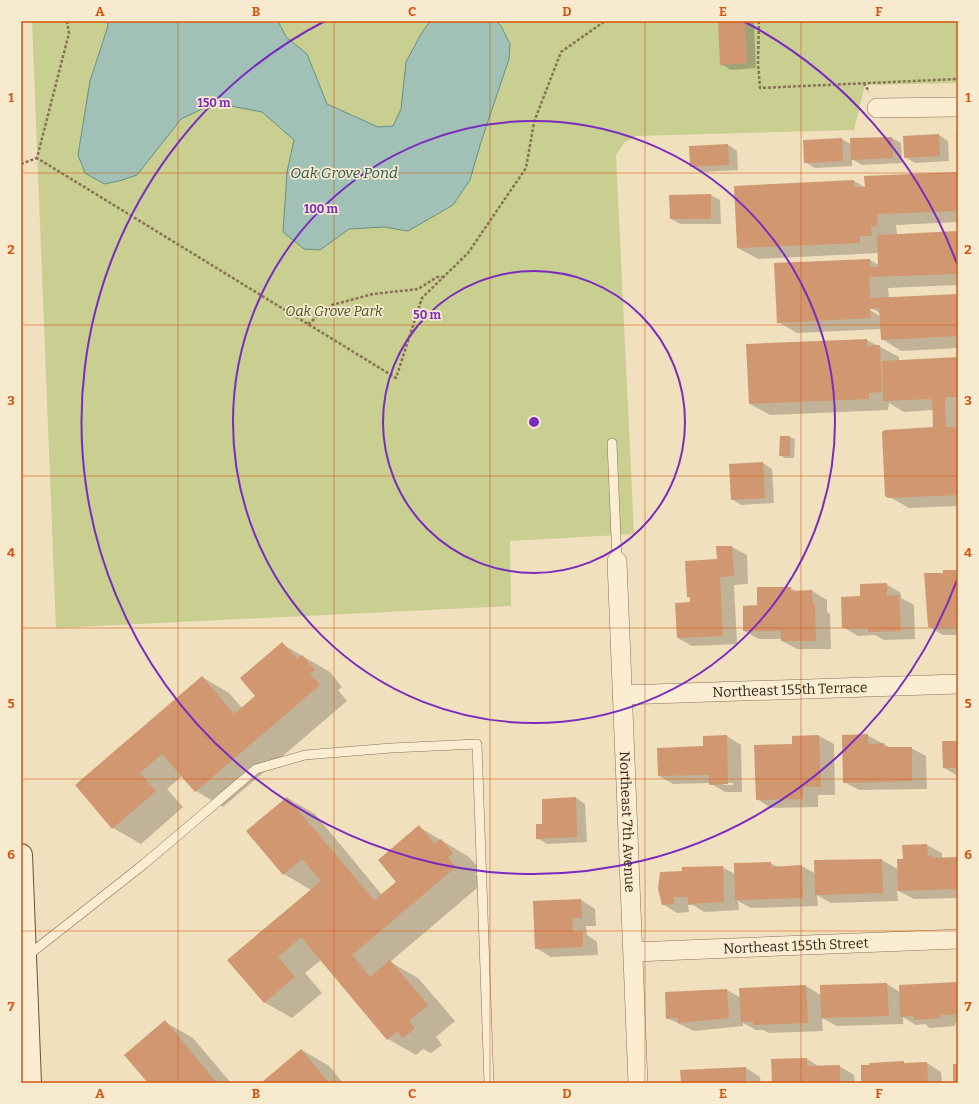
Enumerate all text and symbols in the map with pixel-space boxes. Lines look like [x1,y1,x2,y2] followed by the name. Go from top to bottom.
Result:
[95,4,105,19] text: A
[252,4,260,19] text: B
[408,4,416,19] text: C
[562,4,572,19] text: D
[719,4,727,19] text: E
[875,4,883,19] text: F
[8,90,14,105] text: 1
[965,90,971,105] text: 1
[198,96,231,110] text: 150 m
[290,164,398,182] water label: Oak Grove Pond
[304,202,339,216] text: 100 m
[7,242,15,257] text: 2
[964,242,972,257] text: 2
[285,303,383,320] park label: Oak Grove Park
[413,308,441,322] text: 50 m
[7,393,15,408] text: 3
[964,393,972,408] text: 3
[527,415,541,429] centre of rings
[7,545,15,560] text: 4
[964,545,972,560] text: 4
[712,679,868,701] street label: Northeast 155th Terrace
[7,696,15,711] text: 5
[964,696,972,711] text: 5
[616,751,638,893] street label: Northeast 7th Avenue
[7,847,15,862] text: 6
[964,847,972,862] text: 6
[723,935,869,957] street label: Northeast 155th Street
[8,999,15,1014] text: 7
[965,999,972,1014] text: 7
[95,1086,105,1101] text: A
[252,1086,260,1101] text: B
[408,1086,416,1101] text: C
[562,1086,572,1101] text: D
[719,1086,727,1101] text: E
[875,1086,883,1101] text: F

